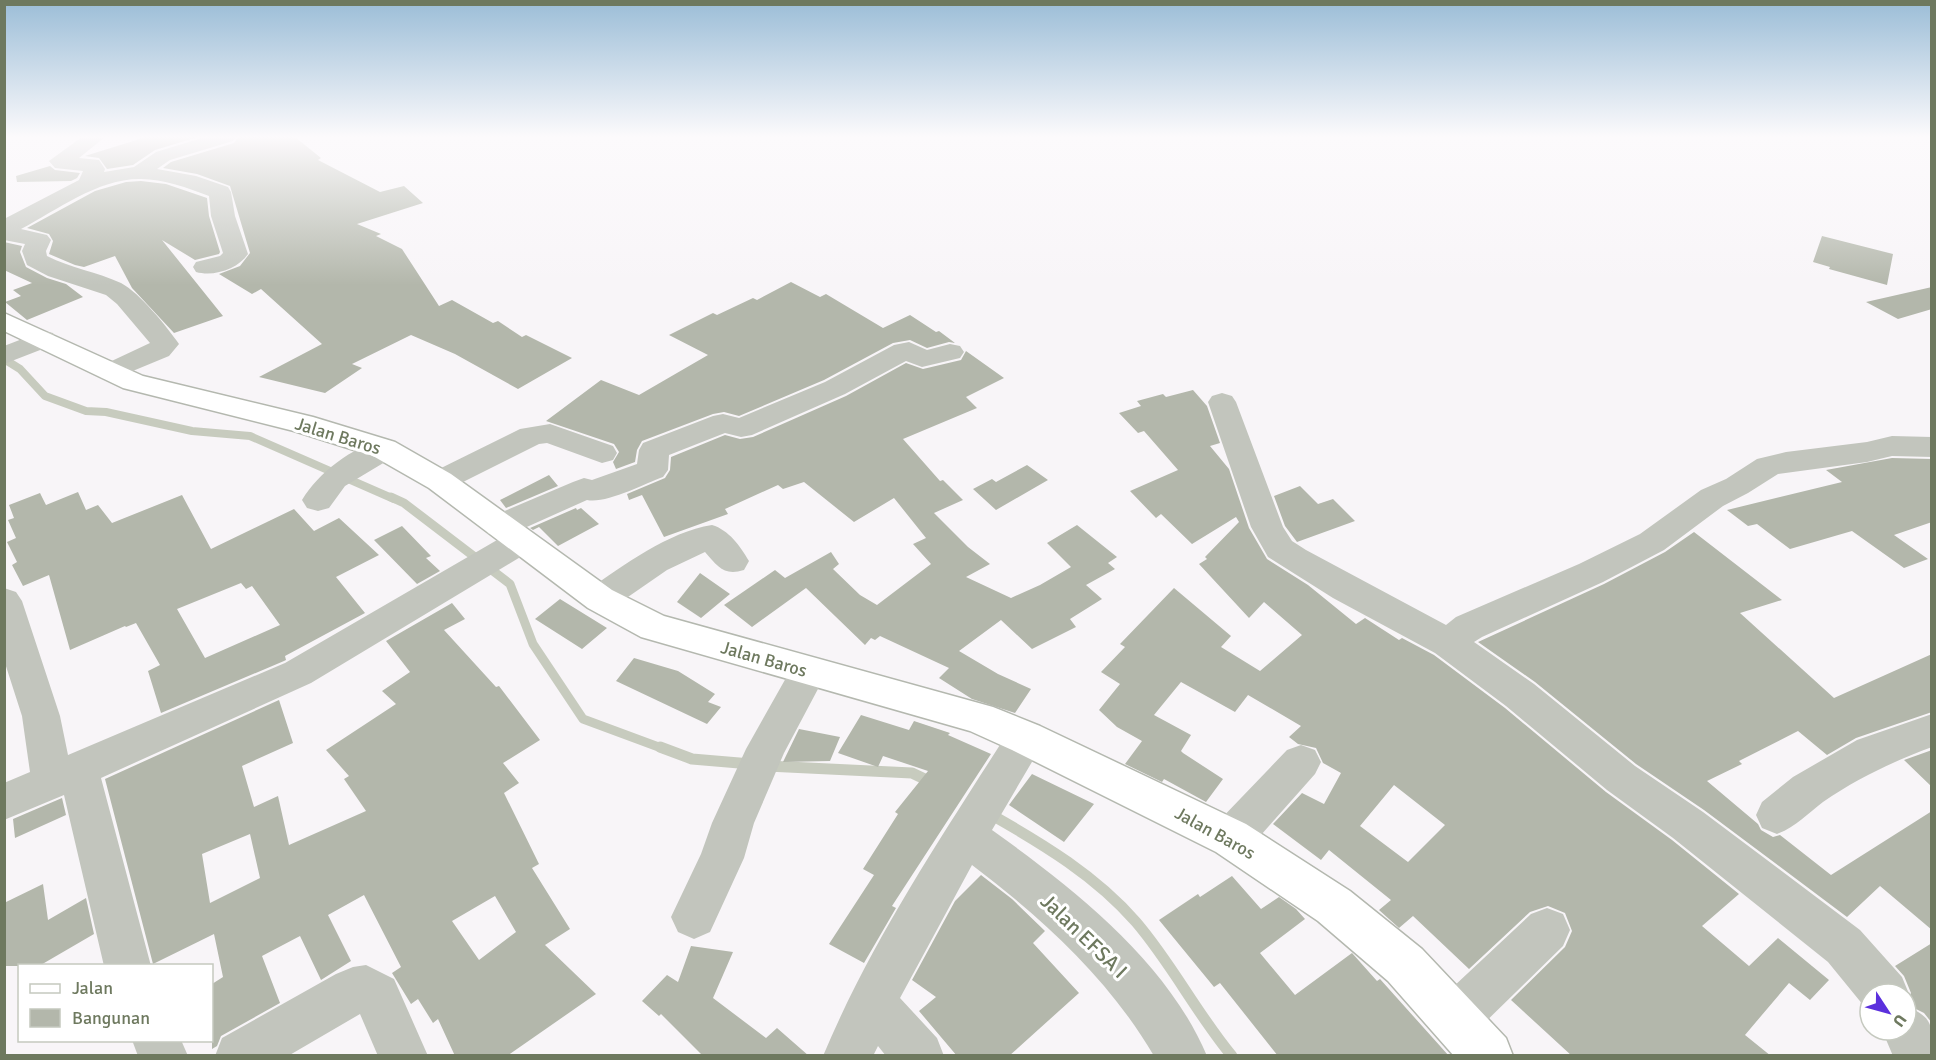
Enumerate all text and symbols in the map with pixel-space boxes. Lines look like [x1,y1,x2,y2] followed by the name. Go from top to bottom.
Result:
[292,413,384,459] street label: Jalan Baros
[718,636,810,682] street label: Jalan Baros
[1171,802,1259,864] street label: Jalan Baros
[1035,888,1133,984] street label: Jalan EFSA I
[18,964,213,1042] legend
[72,977,113,999] text: Jalan
[1858,982,1918,1042] north arrow
[72,1007,150,1029] text: Bangunan
[1888,1010,1911,1030] text: U

